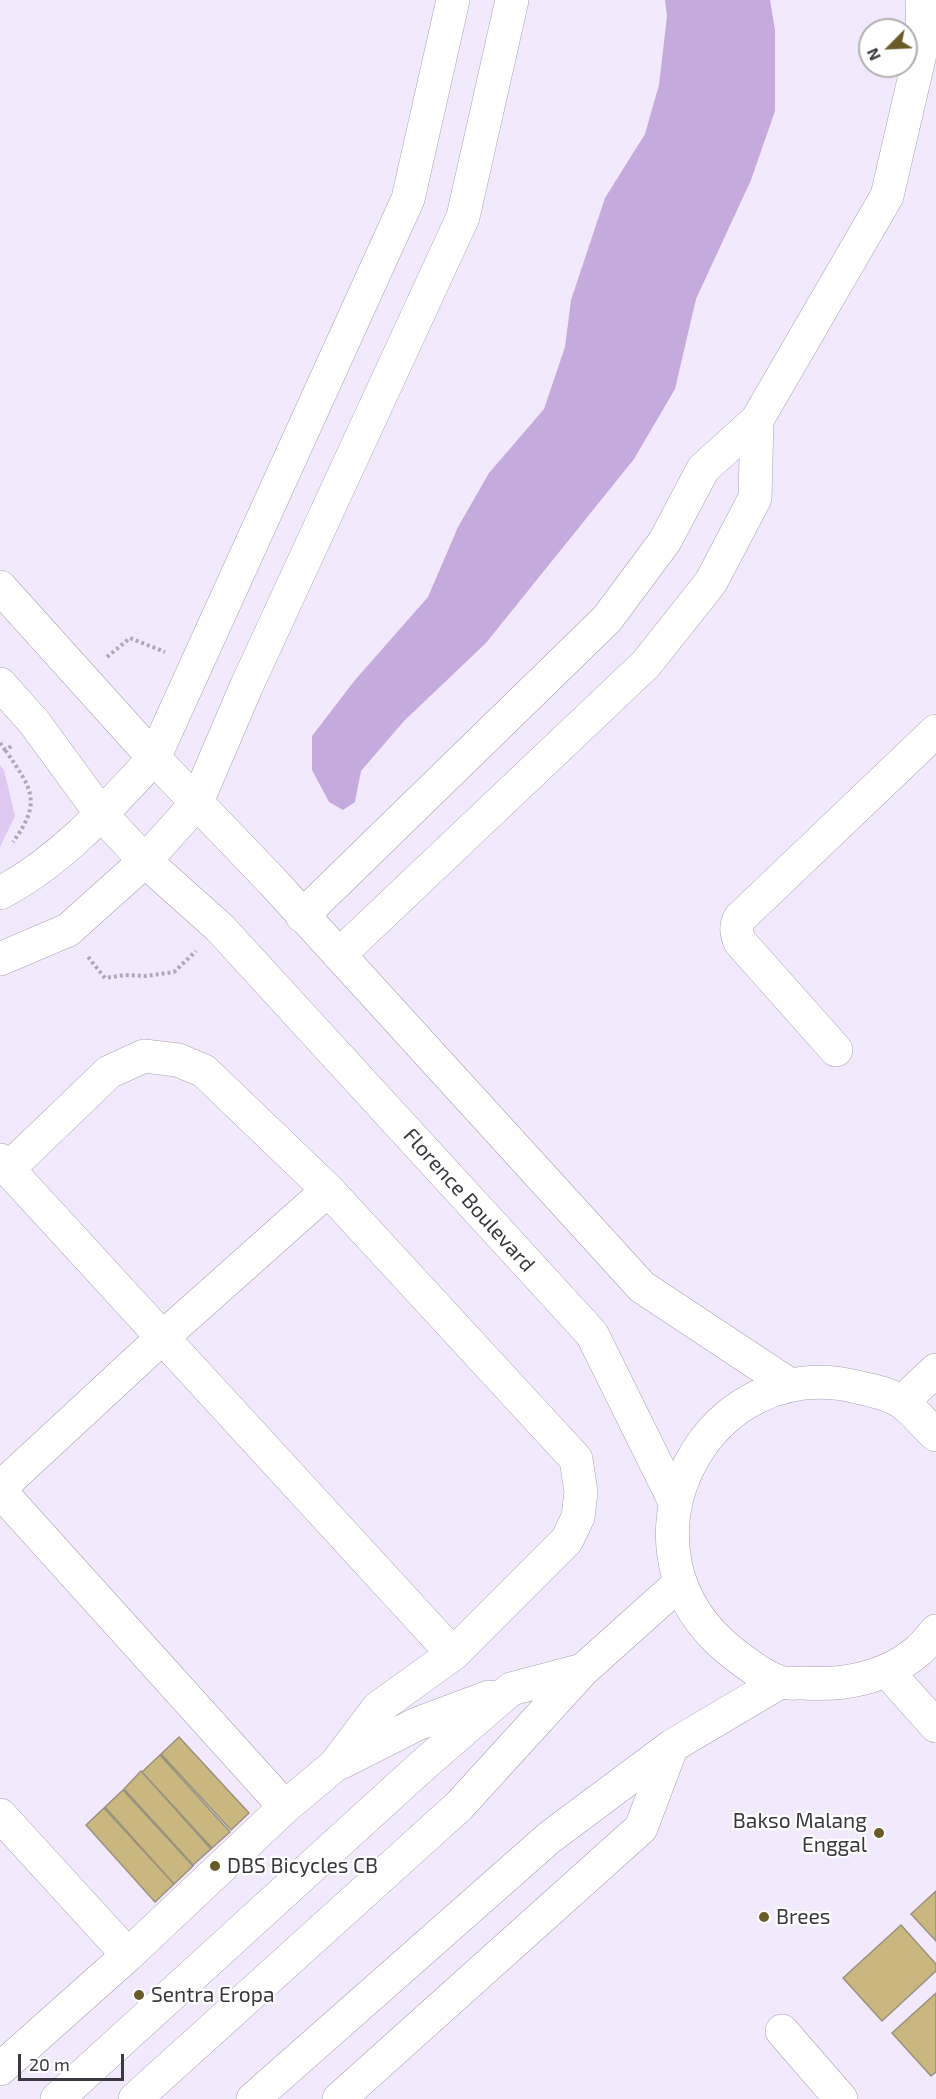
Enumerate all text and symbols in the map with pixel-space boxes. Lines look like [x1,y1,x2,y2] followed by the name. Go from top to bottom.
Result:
[858,18,918,78] north arrow
[862,46,884,64] text: N
[398,1123,540,1277] street label: Florence Boulevard
[733,1808,867,1858] place label: Bakso Malang Enggal
[872,1826,886,1840] marker: Bakso Malang Enggal
[227,1853,378,1879] place label: DBS Bicycles CB
[208,1859,222,1873] marker: DBS Bicycles CB
[776,1904,830,1930] place label: Brees
[757,1910,771,1924] marker: Brees
[151,1982,274,2008] place label: Sentra Eropa
[132,1988,146,2002] marker: Sentra Eropa
[21,2042,128,2080] scale bar
[29,2053,70,2075] text: 20 m

